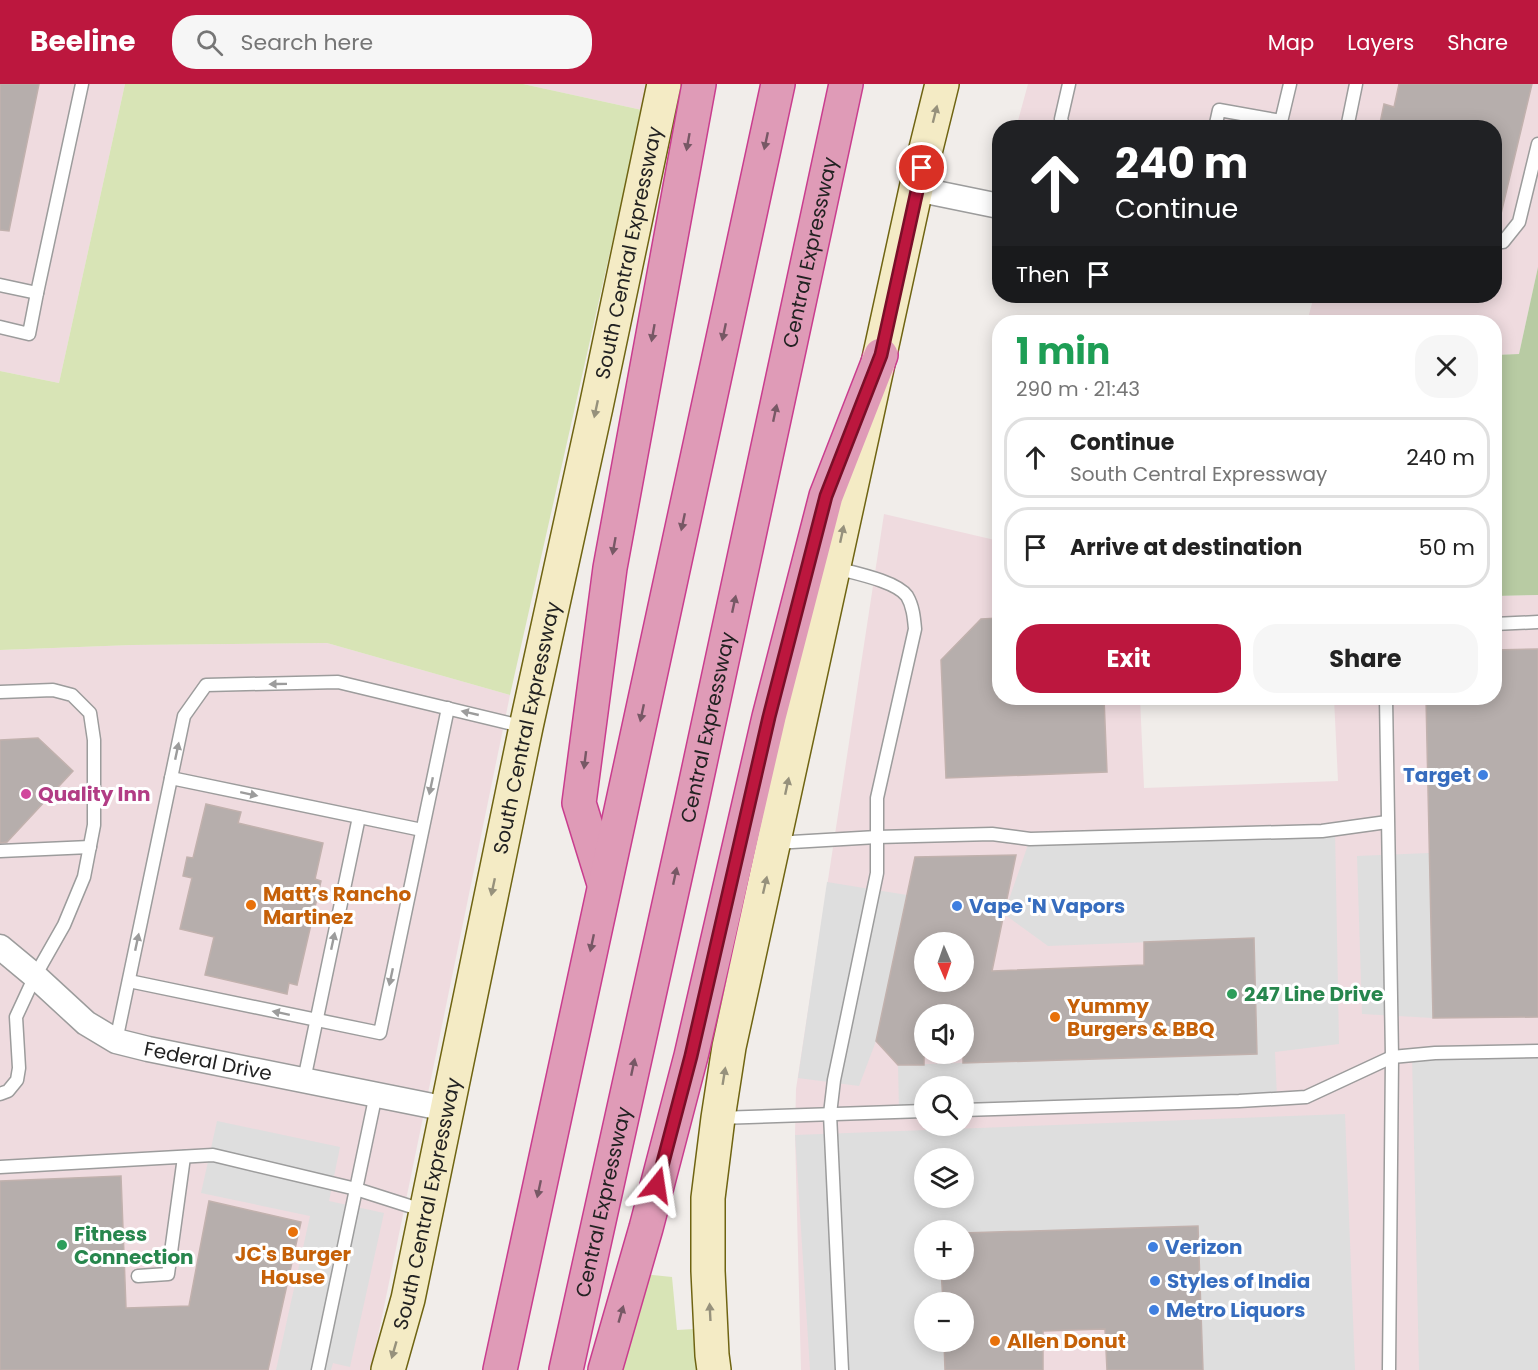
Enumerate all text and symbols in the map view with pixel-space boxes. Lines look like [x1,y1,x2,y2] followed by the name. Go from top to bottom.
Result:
[172,15,592,69] search box
[30,22,136,61] text: Beeline
[193,26,226,59] icon: search
[241,27,373,58] text: Search here
[1268,28,1314,57] text: Map
[1347,28,1414,57] text: Layers
[1447,28,1508,57] text: Share
[931,105,941,123] one-way arrow
[588,124,669,382] street label: South Central Expressway
[684,132,693,151] one-way arrow
[760,132,770,150] one-way arrow
[1115,134,1248,193] text: 240 m
[896,142,947,193] pin
[1016,144,1094,222] icon: ahead
[905,151,938,184] icon: arrive
[776,154,844,350] street label: Central Expressway
[1115,190,1238,227] text: Continue
[1082,258,1115,291] icon: arrive
[1016,259,1070,290] text: Then
[719,323,729,341] one-way arrow
[648,324,657,343] one-way arrow
[1016,326,1110,377] text: 1 min
[1415,335,1478,398] button: close
[1016,375,1140,403] text: 290 m · 21:43
[591,399,600,418] one-way arrow
[771,403,780,422] one-way arrow
[1070,427,1174,458] text: Continue
[1019,441,1052,474] icon: ahead
[1406,442,1475,473] text: 240 m
[1070,460,1327,488] text: South Central Expressway
[678,513,688,532] one-way arrow
[838,524,847,543] one-way arrow
[1019,531,1052,564] icon: arrive
[1070,532,1302,563] text: Arrive at destination
[1419,532,1475,563] text: 50 m
[609,536,618,555] one-way arrow
[730,594,739,613] one-way arrow
[486,599,567,857] street label: South Central Expressway
[1016,624,1241,693] button: Exit
[1253,624,1478,693] button: Share
[673,629,742,826] street label: Central Expressway
[269,679,288,688] one-way arrow
[637,704,646,723] one-way arrow
[460,708,479,718] one-way arrow
[173,742,182,761] one-way arrow
[580,750,589,769] one-way arrow
[1403,761,1471,789] place label: Target
[1476,768,1490,782] marker: Target
[783,776,792,795] one-way arrow
[426,777,435,796] one-way arrow
[38,780,150,808] place label: Quality Inn
[19,787,33,801] marker: Quality Inn
[240,790,258,800] one-way arrow
[671,867,680,886] one-way arrow
[761,876,771,894] one-way arrow
[488,877,497,896] one-way arrow
[263,880,412,931] place label: Matt’s Rancho Martinez
[969,892,1125,920] place label: Vape 'N Vapors
[244,898,258,912] marker: Matt’s Rancho Martinez
[950,899,964,913] marker: Vape 'N Vapors
[329,931,338,950] one-way arrow
[914,932,974,992] north arrow
[914,932,974,1352] map controls
[133,933,142,952] one-way arrow
[587,934,597,952] one-way arrow
[386,968,396,986] one-way arrow
[1244,980,1383,1008] place label: 247 Line Drive
[1225,987,1239,1001] marker: 247 Line Drive
[1067,992,1215,1043] place label: Yummy Burgers & BBQ
[914,1004,974,1064] button: sound
[271,1008,290,1017] one-way arrow
[1048,1010,1062,1024] marker: Yummy Burgers & BBQ
[142,1035,274,1088] street label: Federal Drive
[629,1057,638,1076] one-way arrow
[720,1066,729,1085] one-way arrow
[386,1075,467,1333] street label: South Central Expressway
[914,1076,974,1136] button: search
[568,1104,638,1300] street label: Central Expressway
[914,1148,974,1208] button: layers
[625,1153,689,1217] position arrow
[534,1179,544,1198] one-way arrow
[74,1220,194,1271] place label: Fitness Connection
[914,1220,974,1280] button: +
[286,1225,300,1239] marker: JC's Burger House
[1165,1233,1243,1261] place label: Verizon
[55,1238,69,1252] marker: Fitness Connection
[235,1240,352,1291] place label: JC's Burger House
[1146,1240,1160,1254] marker: Verizon
[1167,1267,1310,1295] place label: Styles of India
[1148,1274,1162,1288] marker: Styles of India
[914,1292,974,1352] button: −
[1166,1296,1305,1324] place label: Metro Liquors
[706,1302,715,1321] one-way arrow
[1147,1303,1161,1317] marker: Metro Liquors
[617,1305,626,1323] one-way arrow
[1007,1327,1126,1355] place label: Allen Donut
[988,1334,1002,1348] marker: Allen Donut
[389,1341,398,1359] one-way arrow

